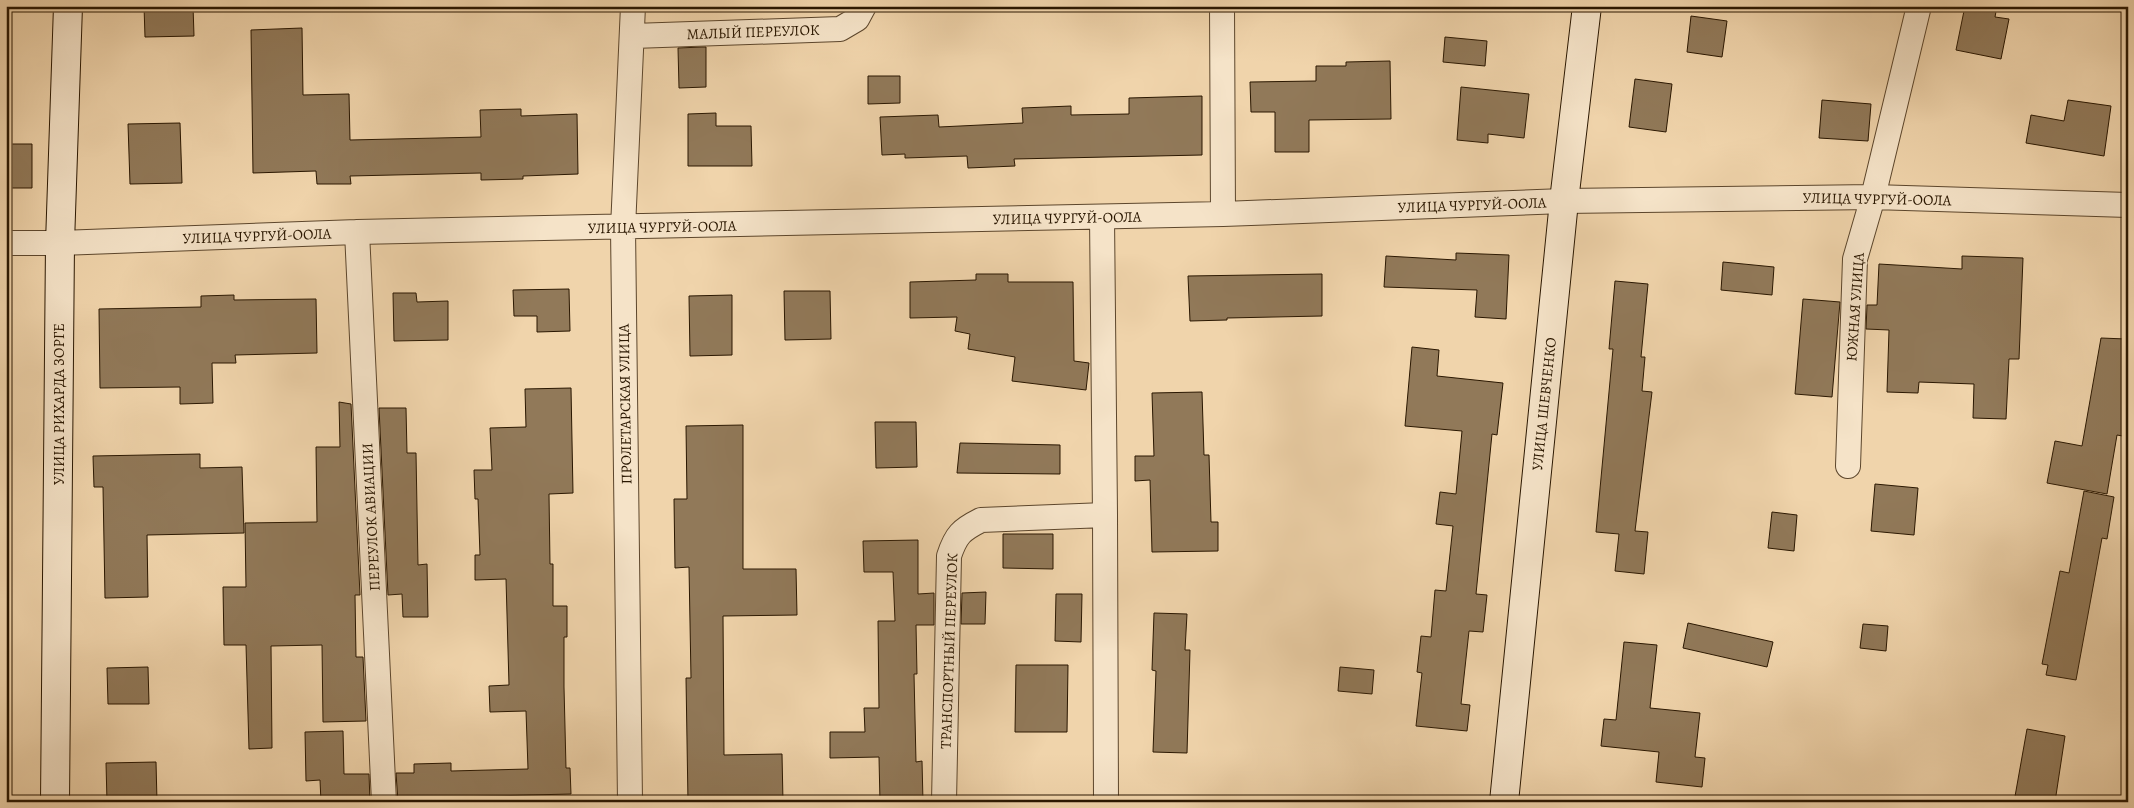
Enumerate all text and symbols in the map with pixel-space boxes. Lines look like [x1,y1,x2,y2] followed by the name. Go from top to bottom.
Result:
[686,20,820,44] street label: МАЛЫЙ ПЕРЕУЛОК
[1802,188,1952,210] street label: УЛИЦА ЧУРГУЙ-ООЛА
[1397,192,1547,218] street label: УЛИЦА ЧУРГУЙ-ООЛА
[992,207,1142,229] street label: УЛИЦА ЧУРГУЙ-ООЛА
[587,216,737,238] street label: УЛИЦА ЧУРГУЙ-ООЛА
[182,223,332,249] street label: УЛИЦА ЧУРГУЙ-ООЛА
[1841,252,1869,362] street label: ЮЖНАЯ УЛИЦА
[49,323,69,485] street label: УЛИЦА РИХАРДА ЗОРГЕ
[614,323,636,484] street label: ПРОЛЕТАРСКАЯ УЛИЦА
[1527,336,1561,472] street label: УЛИЦА ШЕВЧЕНКО
[357,442,385,592] street label: ПЕРЕУЛОК АВИАЦИИ
[936,552,962,749] street label: ТРАНСПОРТНЫЙ ПЕРЕУЛОК

